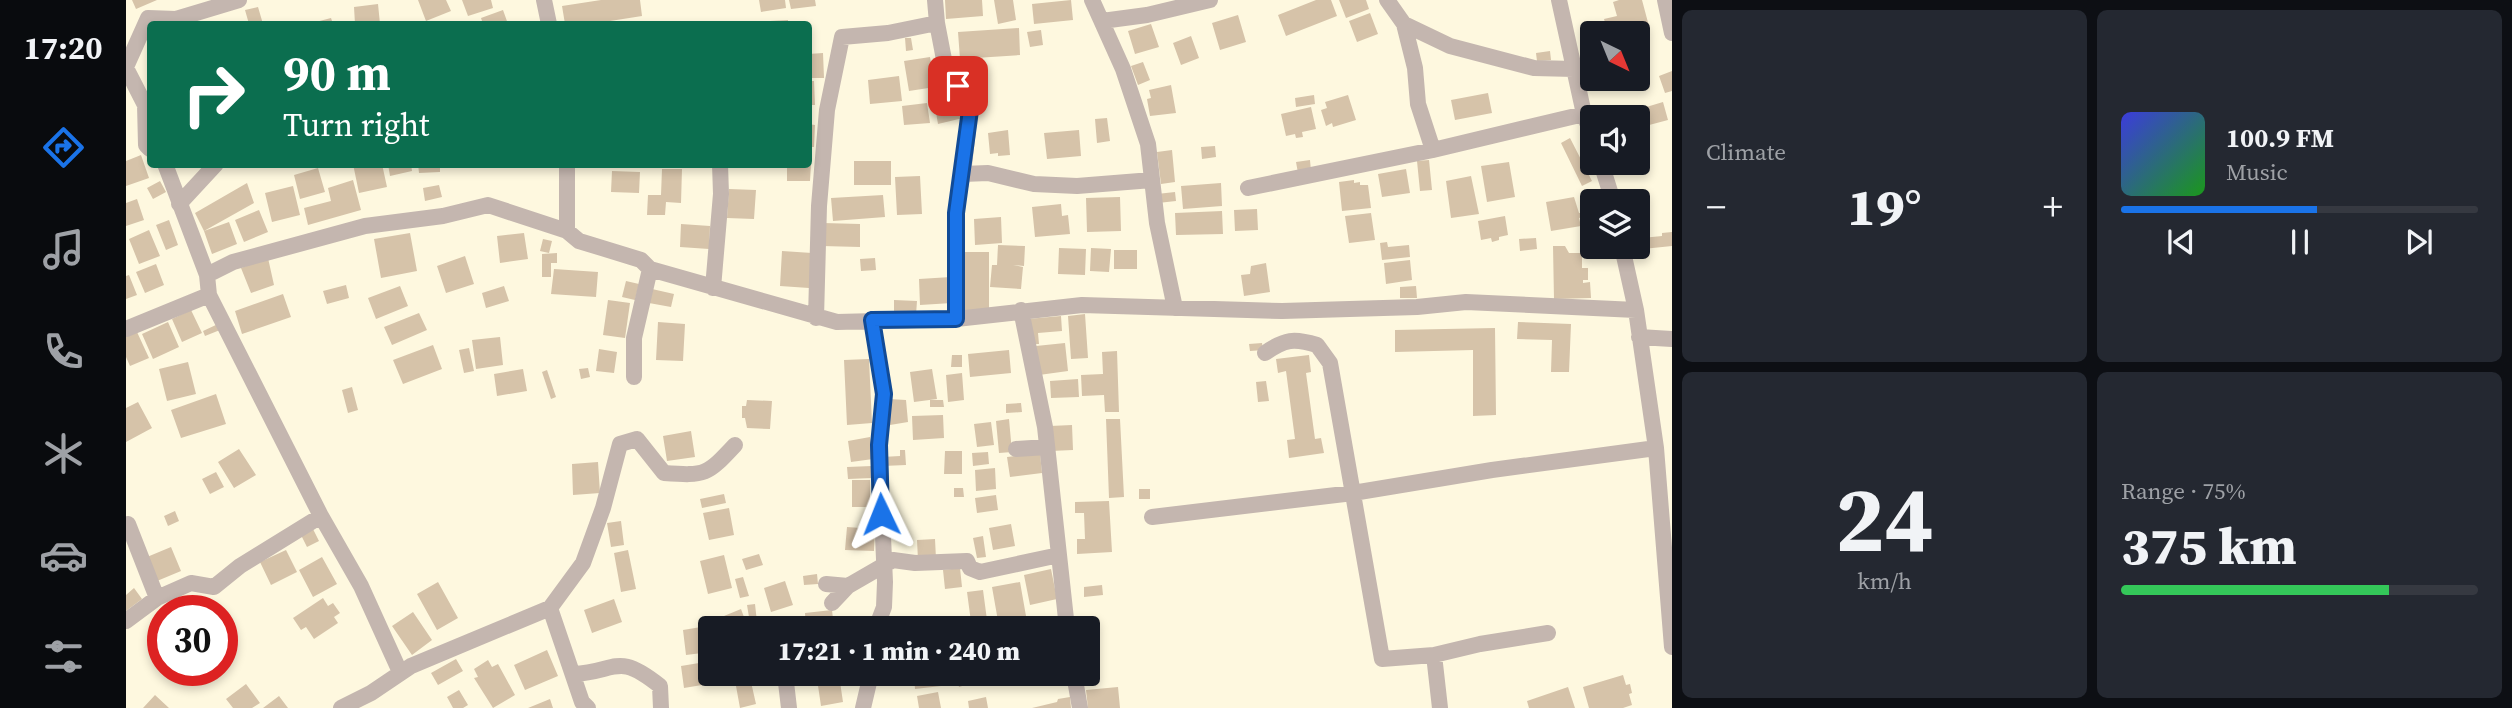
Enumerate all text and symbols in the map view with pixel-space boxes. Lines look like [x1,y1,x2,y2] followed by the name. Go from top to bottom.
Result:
[1580,21,1650,91] north arrow
[1580,21,1650,259] map controls
[24,26,102,70] text: 17:20
[283,39,391,106] text: 90 m
[168,49,259,140] icon: right
[928,56,988,116] pin
[939,67,977,105] icon: arrive
[283,103,429,147] text: Turn right
[1580,105,1650,175] button: sound
[2226,120,2334,156] text: 100.9 FM
[39,123,88,172] icon: directions
[1706,136,1786,168] text: Climate
[2226,156,2288,188] text: Music
[1847,171,1922,242] text: 19°
[1706,181,1726,233] text: −
[2043,181,2063,233] text: +
[1580,189,1650,259] button: layers
[2162,223,2200,261] icon: previous
[2281,223,2319,261] icon: pause
[2400,223,2438,261] icon: next
[39,225,88,274] icon: music
[39,327,88,376] icon: phone
[39,429,88,478] icon: climate
[1835,457,1934,581] text: 24
[2121,475,2246,507] text: Range · 75%
[844,477,918,551] position arrow
[2121,510,2297,581] text: 375 km
[39,531,88,580] icon: car
[1857,565,1912,597] text: km/h
[147,595,238,686] speed limit sign: 30
[39,632,88,681] icon: filters
[778,633,1020,669] text: 17:21 · 1 min · 240 m

